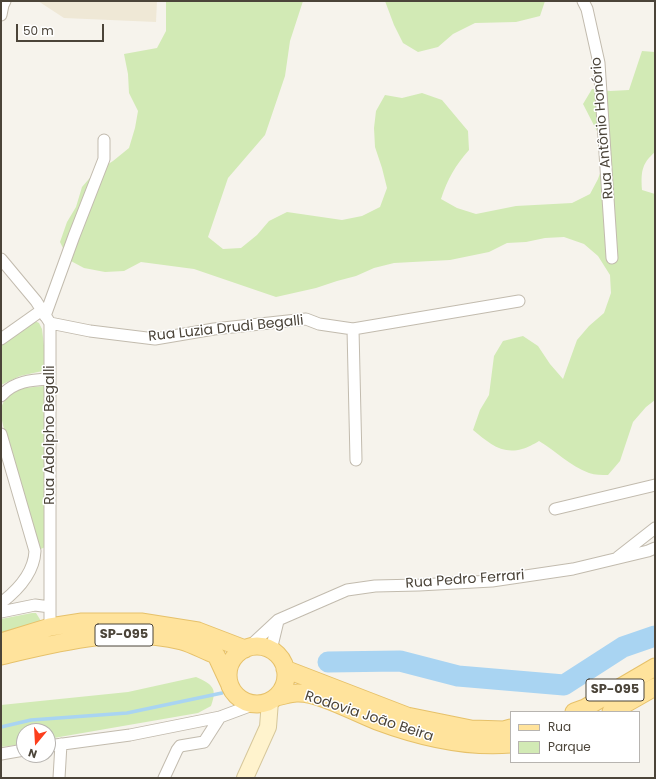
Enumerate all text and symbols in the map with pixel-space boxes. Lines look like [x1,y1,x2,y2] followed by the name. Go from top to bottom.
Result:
[18,16,106,42] scale bar
[23,22,54,39] text: 50 m
[588,56,618,200] street label: Rua Antônio Honório
[148,312,304,346] street label: Rua Luzia Drudi Begalli
[42,365,58,505] street label: Rua Adolpho Begalli
[405,567,525,593] street label: Rua Pedro Ferrari
[95,624,153,646] road number: SP-095
[586,679,644,701] road number: SP-095
[303,688,435,746] street label: Rodovia João Beira
[510,711,640,763] legend
[548,718,571,735] text: Rua
[16,723,56,763] north arrow
[548,738,591,755] text: Parque
[26,745,39,762] text: N

